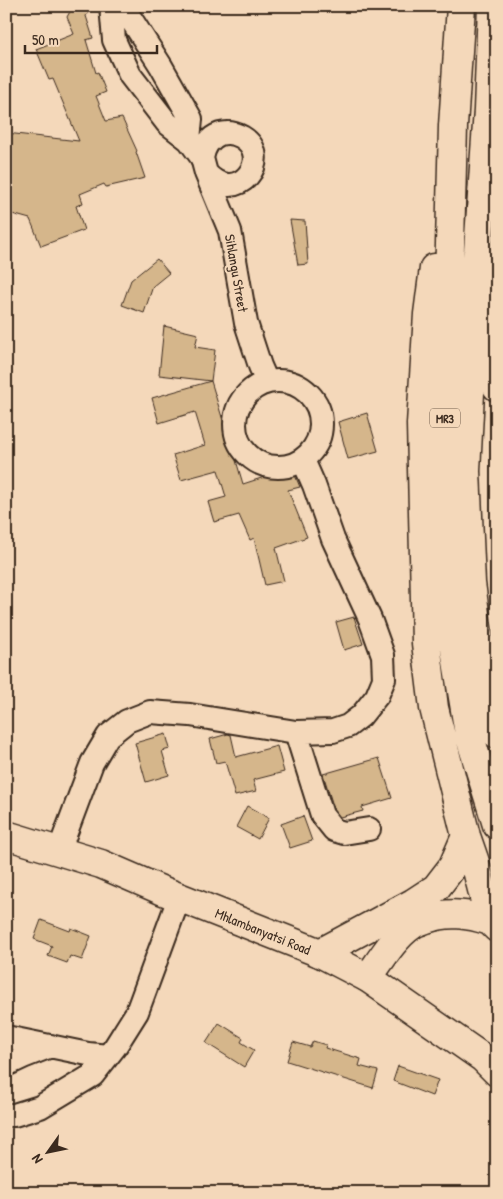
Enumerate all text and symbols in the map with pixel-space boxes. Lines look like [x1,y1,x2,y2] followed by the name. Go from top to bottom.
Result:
[25,22,158,54] scale bar
[32,29,59,50] text: 50 m
[220,233,253,314] street label: Sihlangu Street
[430,408,460,428] road number: MR3
[212,903,314,960] street label: Mhlambanyatsi Road
[22,1126,72,1176] north arrow
[26,1151,47,1168] text: N

